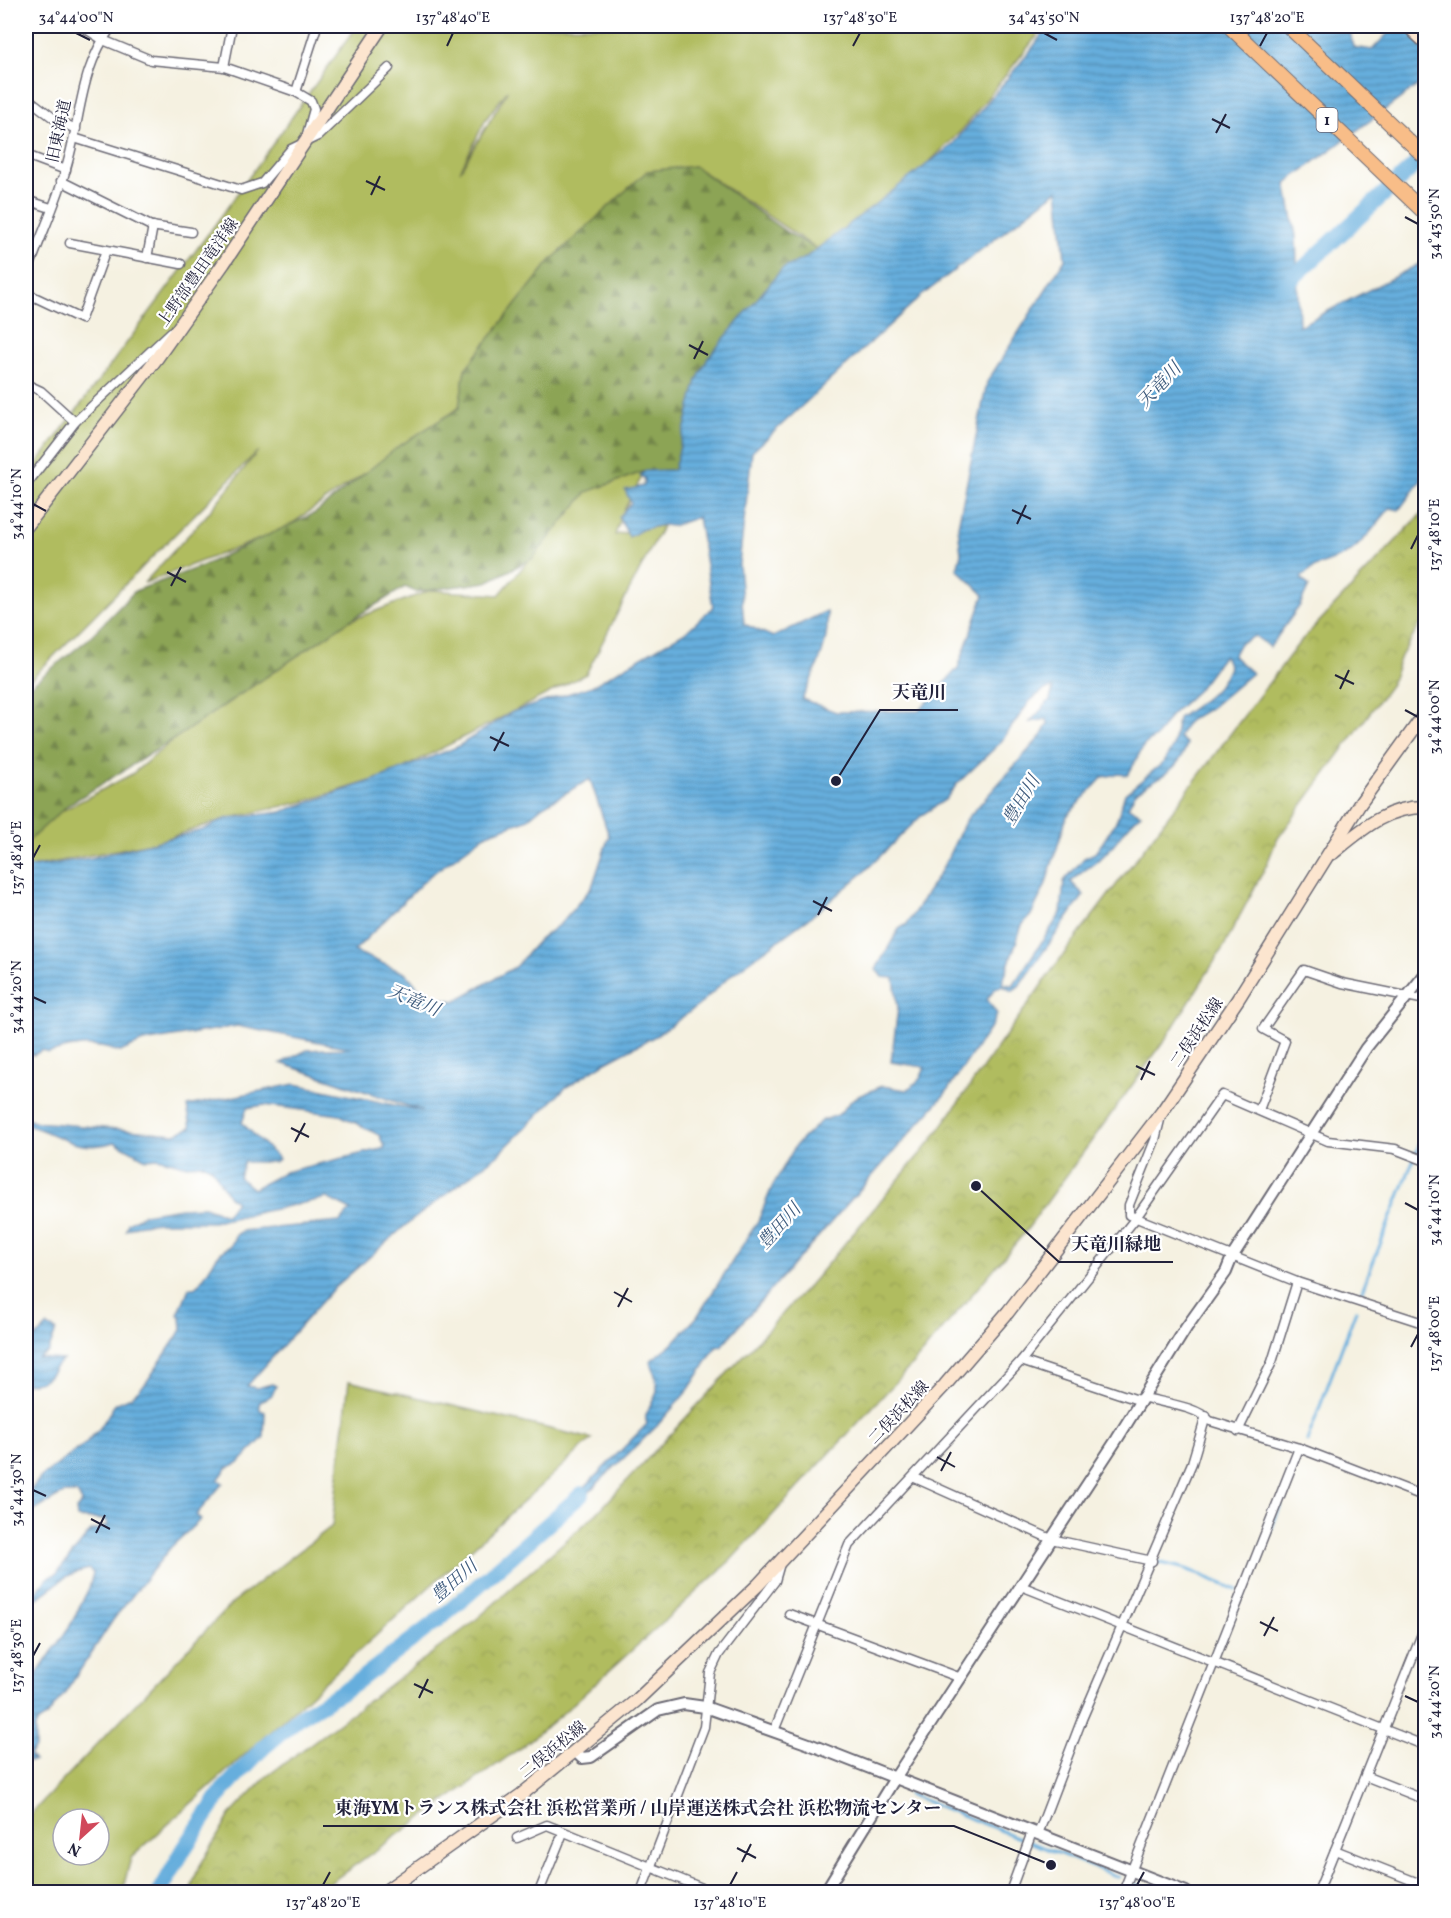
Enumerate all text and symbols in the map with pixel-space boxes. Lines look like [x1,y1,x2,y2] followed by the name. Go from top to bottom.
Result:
[38,8,114,29] text: 34°44'00"N
[416,8,490,29] text: 137°48'40"E
[823,8,897,29] text: 137°48'30"E
[1008,8,1080,29] text: 34°43'50"N
[1229,8,1305,29] text: 137°48'20"E
[43,98,77,165] street label: 旧東海道
[1316,108,1338,132] road number: 1
[1425,188,1446,260] text: 34°43'50"N
[153,214,244,332] street label: 上野部豊田竜洋線
[1133,356,1189,414] water label: 天竜川
[7,468,28,540] text: 34°44'10"N
[1425,498,1446,572] text: 137°48'10"E
[880,674,958,710] callout: 天竜川
[1425,679,1446,755] text: 34°44'00"N
[892,681,946,706] text: 天竜川
[998,769,1048,830] water label: 豊田川
[7,821,28,895] text: 137°48'40"E
[7,960,28,1034] text: 34°44'20"N
[384,979,445,1024] water label: 天竜川
[1166,994,1229,1072] street label: 二俣浜松線
[1425,1174,1446,1246] text: 34°44'10"N
[753,1197,809,1255] water label: 豊田川
[1059,1226,1173,1262] callout: 天竜川緑地
[1071,1233,1161,1258] text: 天竜川緑地
[1425,1296,1446,1372] text: 137°48'00"E
[864,1377,935,1450] street label: 二俣浜松線
[7,1453,28,1527] text: 34°44'30"N
[426,1554,485,1609] water label: 豊田川
[7,1619,28,1693] text: 137°48'30"E
[1425,1665,1446,1739] text: 34°44'20"N
[515,1717,591,1784] street label: 二俣浜松線
[323,1790,954,1826] callout: 東海YMトランス株式会社 浜松営業所 / 山岸運送株式会社 浜松物流センター
[335,1797,941,1822] text: 東海YMトランス株式会社 浜松営業所 / 山岸運送株式会社 浜松物流センター
[51,1807,111,1867] north arrow
[65,1836,85,1861] text: N
[285,1893,361,1914] text: 137°48'20"E
[693,1893,767,1914] text: 137°48'10"E
[1099,1893,1175,1914] text: 137°48'00"E

